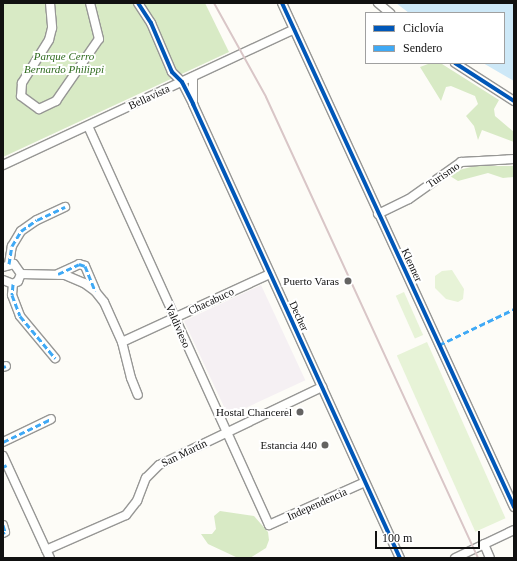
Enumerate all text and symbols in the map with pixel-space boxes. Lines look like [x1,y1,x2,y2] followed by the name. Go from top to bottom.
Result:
[365,12,505,64] legend
[403,21,444,35] text: Ciclovía
[403,41,442,55] text: Sendero
[24,50,104,76] park label: Parque Cerro Bernardo Philippi
[126,82,172,112] street label: Bellavista
[424,159,462,191] street label: Turismo
[399,246,425,284] street label: Klenner
[283,274,339,288] place label: Puerto Varas
[342,275,354,287] marker: Puerto Varas
[186,285,236,317] street label: Chacabuco
[286,299,312,333] street label: Decher
[163,302,193,350] street label: Valdivieso
[216,405,292,419] place label: Hostal Chancerel
[295,407,305,417] marker: Hostal Chancerel
[159,436,209,470] street label: San Martín
[260,438,317,452] place label: Estancia 440
[320,440,330,450] marker: Estancia 440
[285,485,349,523] street label: Independencia
[377,523,482,549] scale bar
[382,531,412,545] text: 100 m

